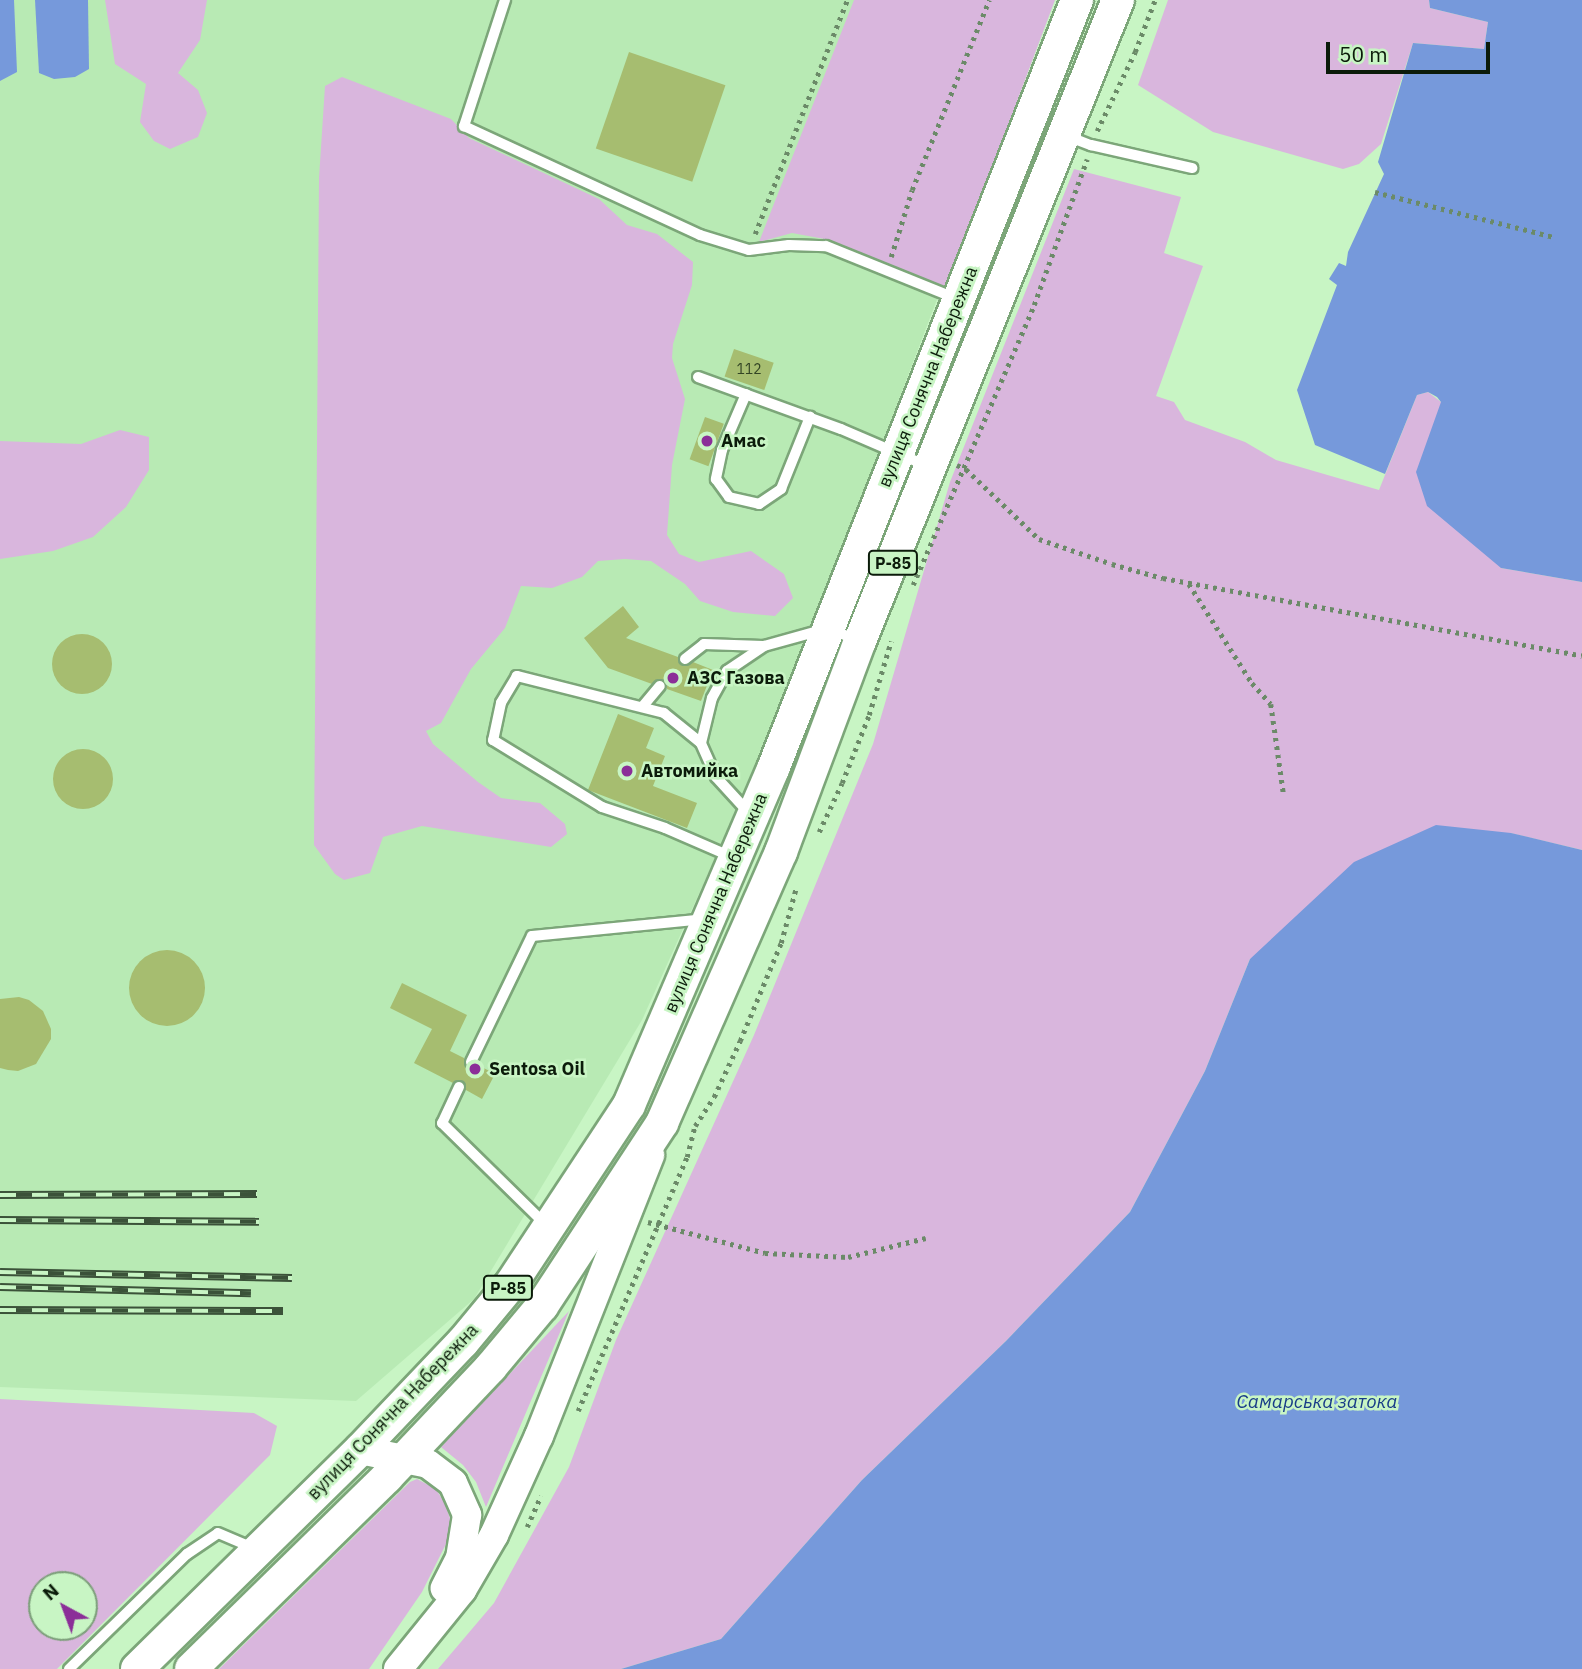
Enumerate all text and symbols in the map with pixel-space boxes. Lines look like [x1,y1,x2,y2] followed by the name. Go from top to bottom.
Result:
[1330,28,1494,72] scale bar
[1339,40,1388,68] text: 50 m
[874,263,982,491] street label: вулиця Сонячна Набережна
[736,361,762,377] house number: 112
[721,430,766,452] place label: Амас
[699,433,715,449] marker: Амас
[867,550,919,576] road number: Р-85
[687,667,785,689] place label: АЗС Газова
[665,670,681,686] marker: АЗС Газова
[641,760,738,782] place label: Автомийка
[619,763,635,779] marker: Автомийка
[660,790,772,1016] street label: вулиця Сонячна Набережна
[489,1058,585,1080] place label: Sentosa Oil
[467,1061,483,1077] marker: Sentosa Oil
[482,1276,534,1300] road number: Р-85
[303,1320,483,1504] street label: вулиця Сонячна Набережна
[1237,1391,1397,1413] water label: Самарська затока
[28,1571,98,1641] north arrow
[37,1578,64,1605] text: N

